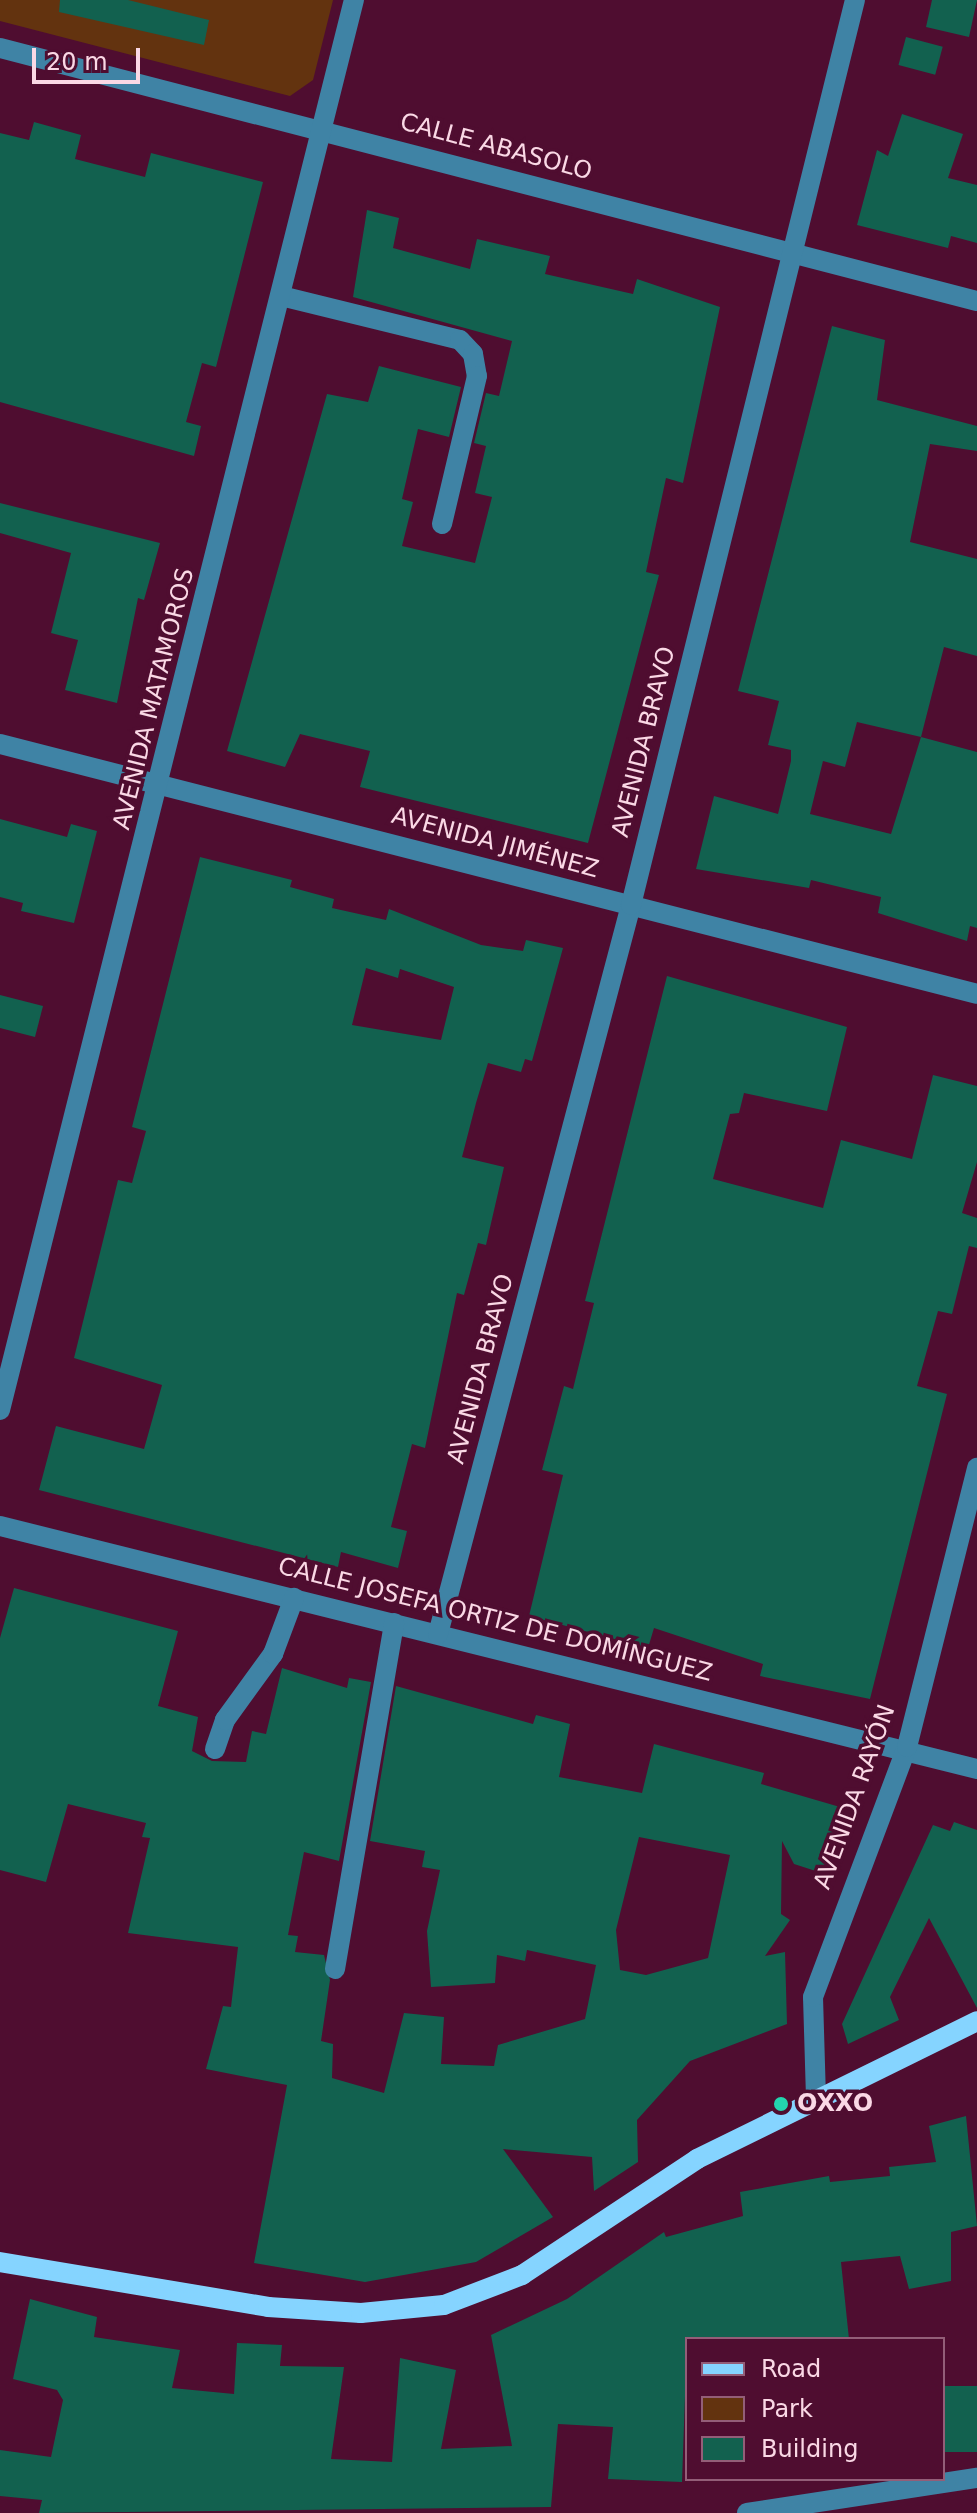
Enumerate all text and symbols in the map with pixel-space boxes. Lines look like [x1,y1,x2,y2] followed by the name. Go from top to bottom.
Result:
[36,32,144,82] scale bar
[46,48,108,76] text: 20 m
[397,108,595,186] street label: CALLE ABASOLO
[108,565,200,833] street label: AVENIDA MATAMOROS
[606,644,682,840] street label: AVENIDA BRAVO
[388,802,602,884] street label: AVENIDA JIMÉNEZ
[442,1271,520,1467] street label: AVENIDA BRAVO
[275,1552,715,1688] street label: CALLE JOSEFA ORTIZ DE DOMÍNGUEZ
[808,1701,902,1893] street label: AVENIDA RAYÓN
[797,2090,873,2118] place label: OXXO
[772,2095,790,2113] marker: OXXO
[685,2337,945,2481] legend
[761,2355,821,2383] text: Road
[761,2395,813,2423] text: Park
[761,2435,858,2463] text: Building

